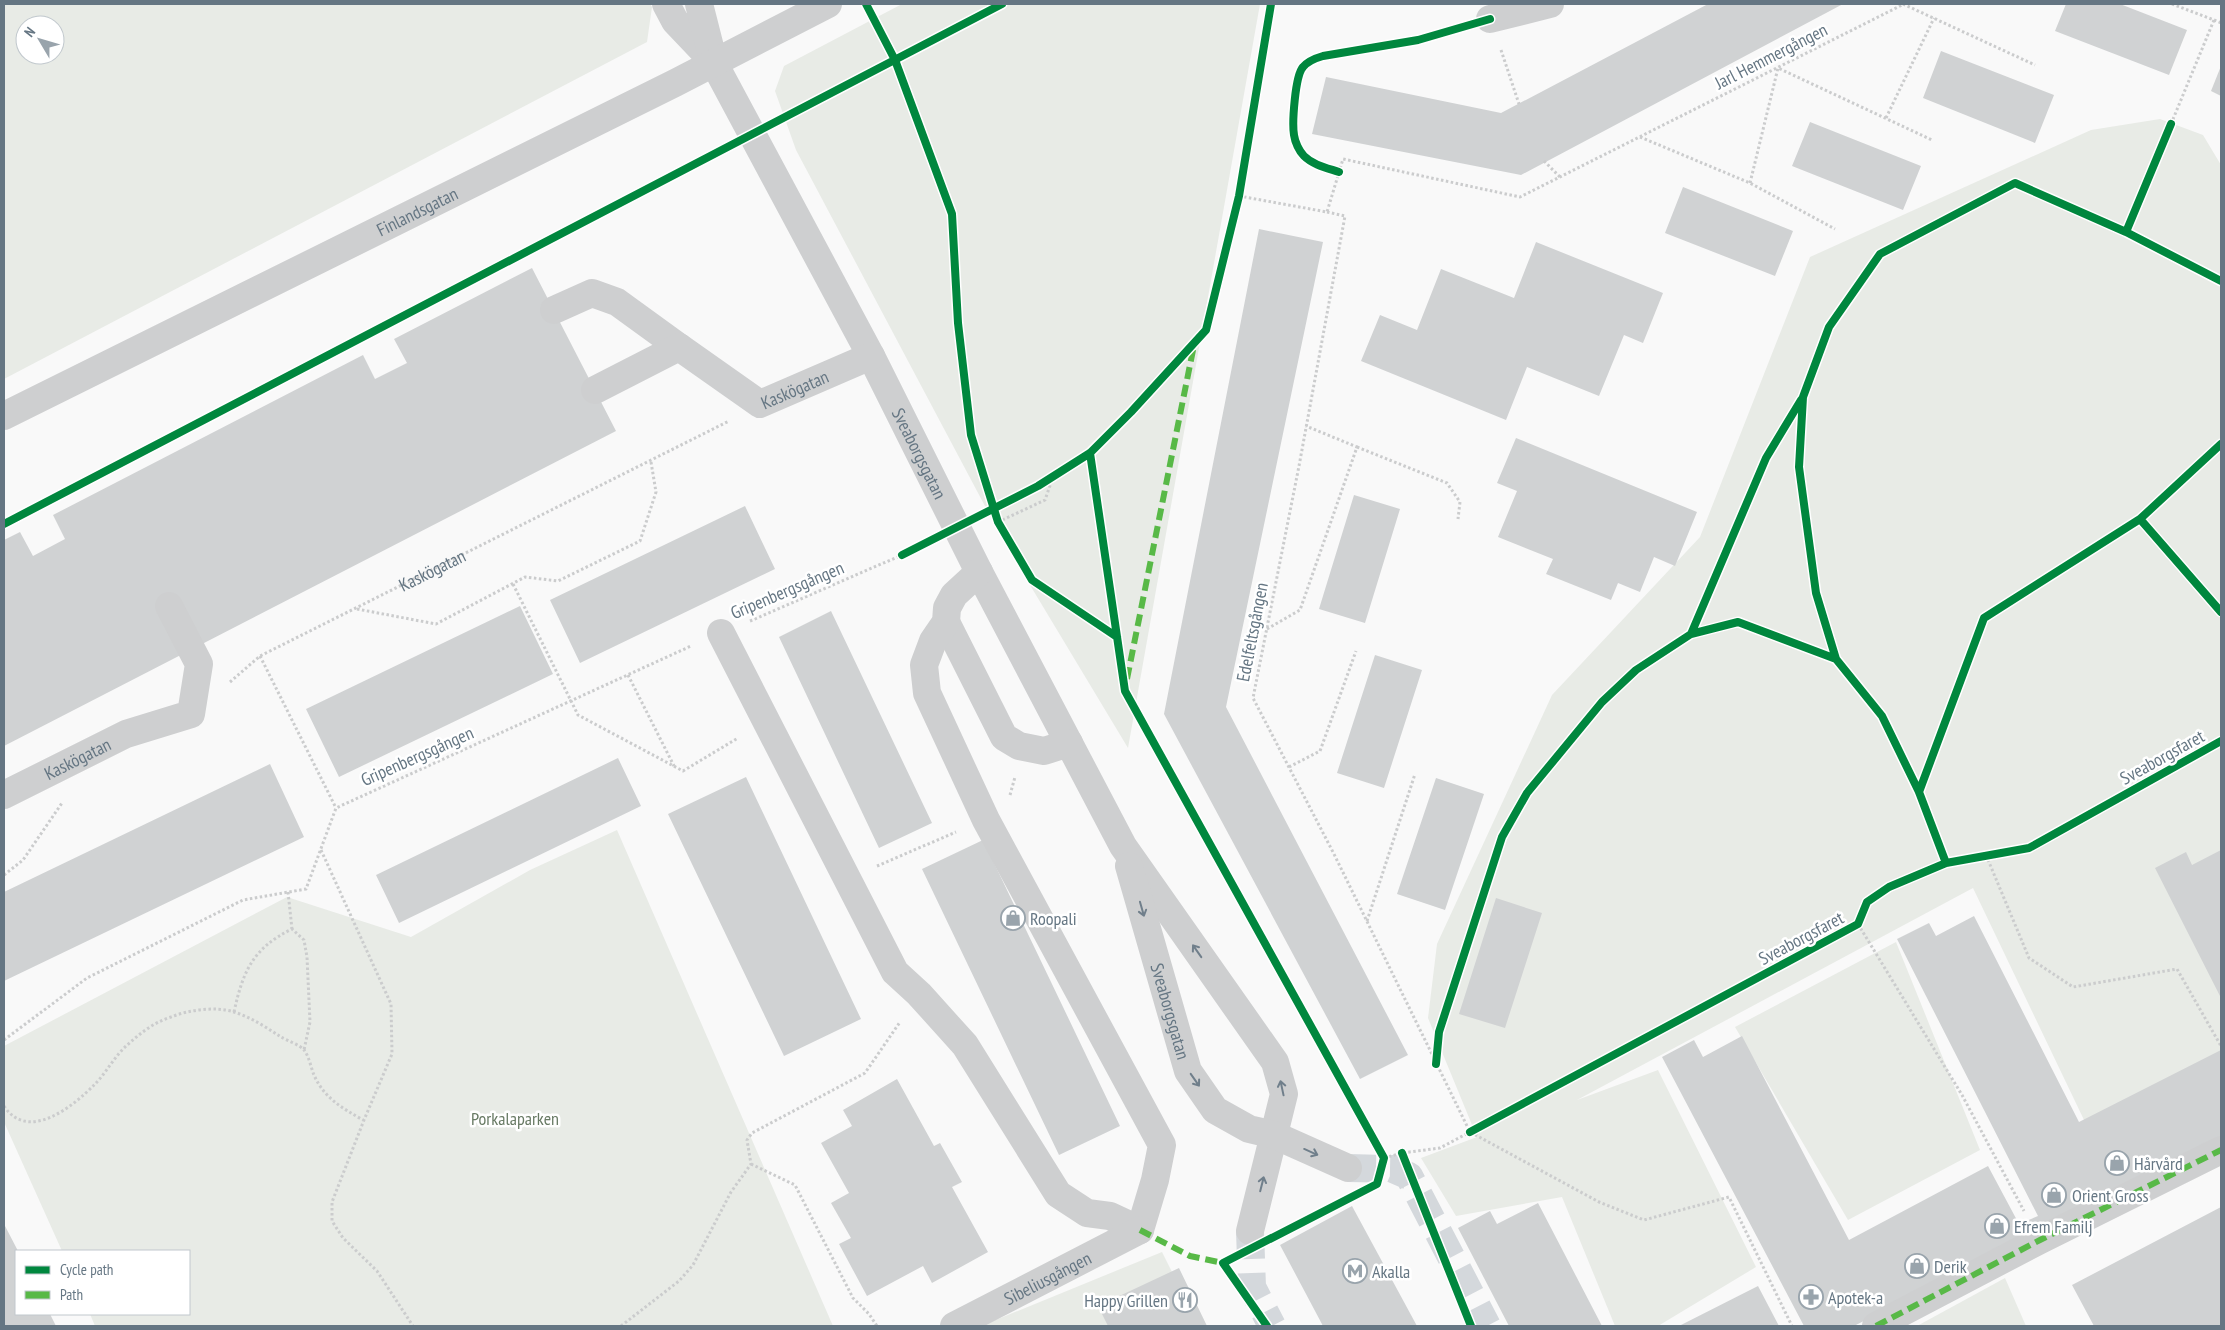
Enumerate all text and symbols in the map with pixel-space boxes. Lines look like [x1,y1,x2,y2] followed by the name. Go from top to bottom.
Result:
[15,15,65,65] north arrow
[1710,18,1831,95] street label: Jarl Hemmergången
[20,23,39,41] text: N
[373,181,461,241] street label: Finlandsgatan
[757,364,832,414] street label: Kaskögatan
[887,404,952,503] street label: Sveaborgsgatan
[395,544,469,596] street label: Kaskögatan
[727,556,847,624] street label: Gripenbergsgången
[1231,581,1273,683] street label: Edelfeltsgången
[357,721,477,791] street label: Gripenbergsgången
[2116,724,2208,790] street label: Sveaborgsfaret
[40,732,114,785] street label: Kaskögatan
[1137,901,1147,917] one-way arrow
[1000,905,1026,931] shop icon: Roopali
[1755,906,1847,970] street label: Sveaborgsfaret
[1030,907,1077,930] place label: Roopali
[1192,944,1202,958] one-way arrow
[1146,960,1195,1062] street label: Sveaborgsgatan
[1190,1073,1200,1087] one-way arrow
[1276,1080,1286,1096] one-way arrow
[471,1107,559,1130] park label: Porkalaparken
[1303,1147,1318,1157] one-way arrow
[2104,1150,2130,1176] shop icon: Hårvård
[2134,1152,2183,1175] place label: Hårvård
[1258,1176,1267,1192] one-way arrow
[2041,1182,2067,1208] shop icon: Orient Gross
[2072,1184,2149,1207] place label: Orient Gross
[1984,1213,2010,1239] shop icon: Efrem Familj
[2014,1215,2093,1238] place label: Efrem Familj
[1000,1246,1095,1310] street label: Sibeliusgången
[15,1250,190,1315] legend
[1904,1253,1930,1279] shop icon: Derik
[1934,1255,1967,1278] place label: Derik
[1342,1258,1368,1284] metro station icon: Akalla
[60,1260,113,1279] text: Cycle path
[1372,1260,1410,1283] place label: Akalla
[1798,1284,1824,1310] pharmacy icon: Apotek-a
[60,1285,83,1304] text: Path
[1828,1286,1883,1309] place label: Apotek-a
[1172,1287,1198,1313] restaurant icon: Happy Grillen
[1084,1289,1168,1312] place label: Happy Grillen

